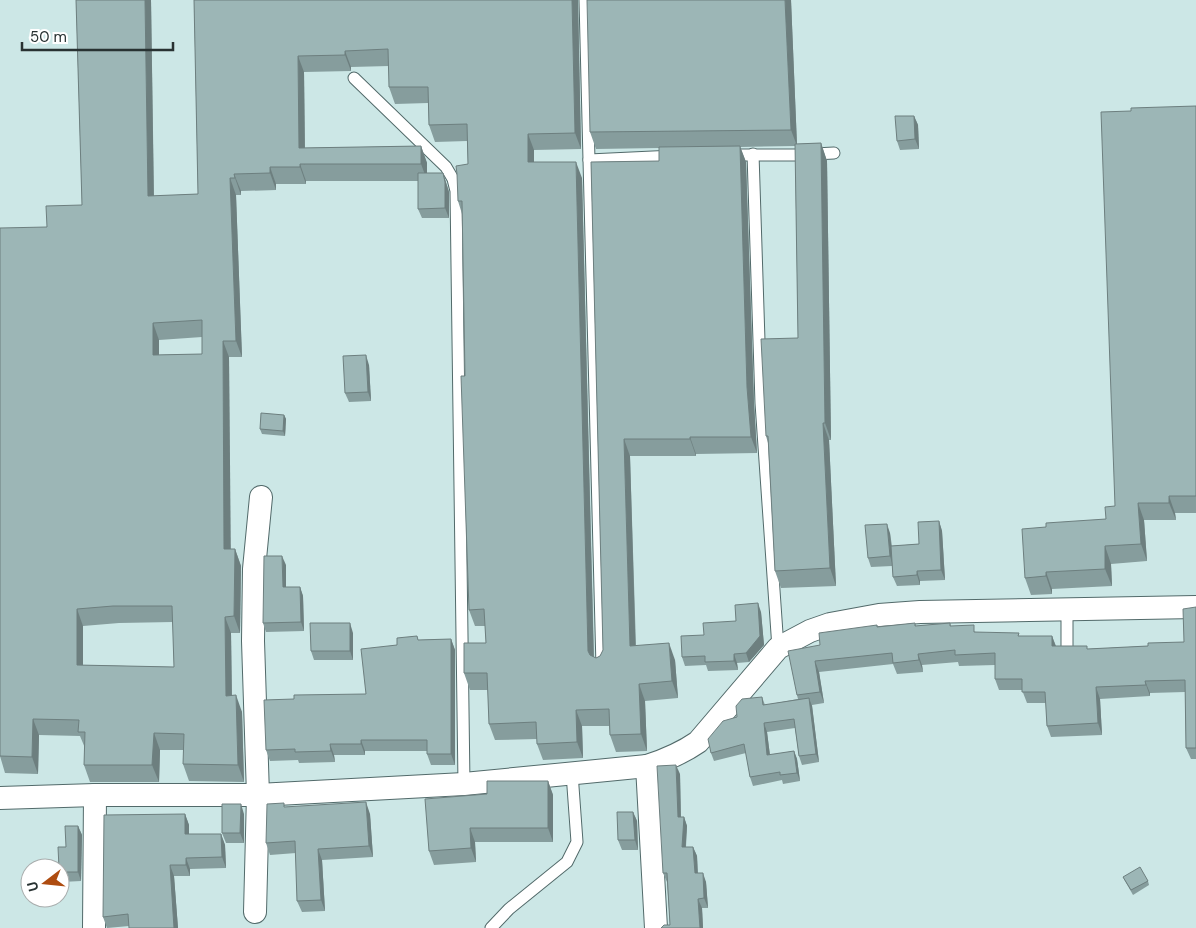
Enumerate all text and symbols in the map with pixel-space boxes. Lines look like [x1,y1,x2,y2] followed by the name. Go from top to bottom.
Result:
[22,20,174,52] scale bar
[30,27,67,47] text: 50 m
[20,858,70,908] north arrow
[23,879,42,894] text: U

